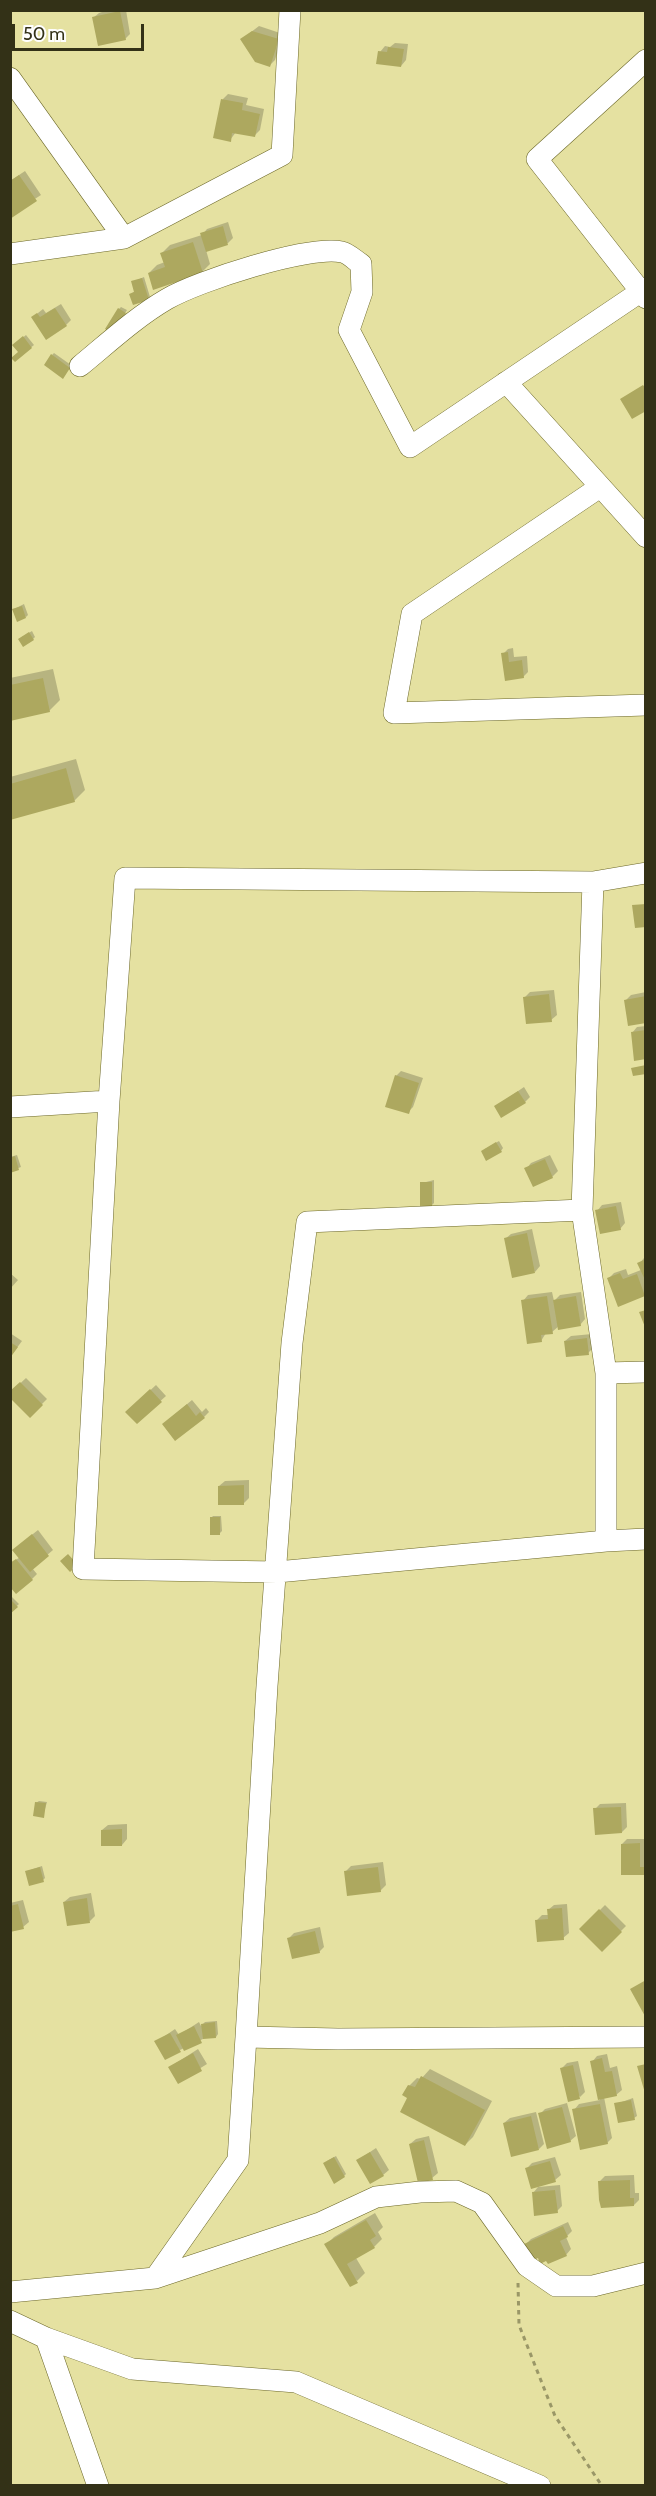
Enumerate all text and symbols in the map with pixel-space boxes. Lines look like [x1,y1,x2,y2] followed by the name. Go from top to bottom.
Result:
[15,12,147,50] scale bar
[23,23,65,45] text: 50 m

